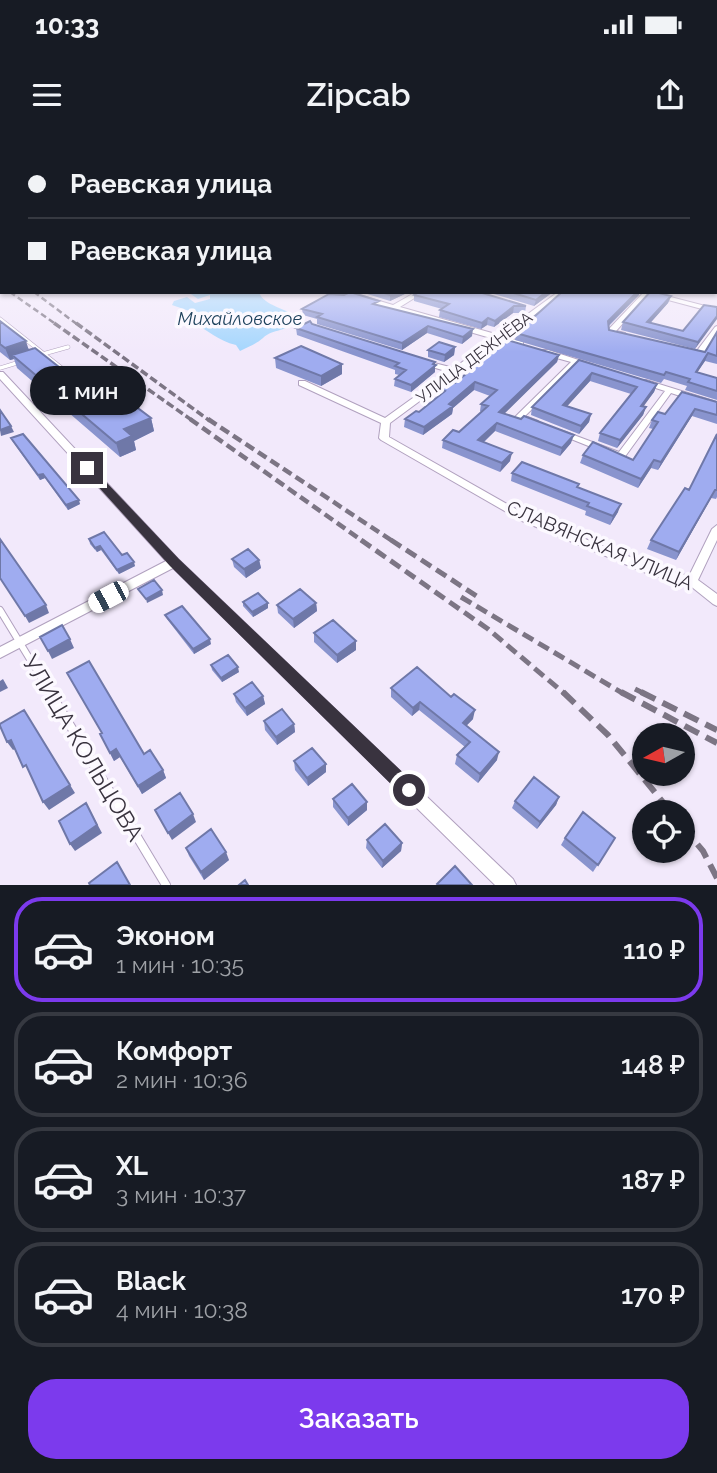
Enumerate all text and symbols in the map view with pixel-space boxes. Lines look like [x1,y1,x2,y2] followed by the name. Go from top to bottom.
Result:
[35,10,99,40] text: 10:33
[28,76,66,114] icon: menu
[306,76,411,113] text: Zipcab
[651,76,689,114] icon: share
[70,169,272,199] text: Раевская улица
[70,236,272,266] text: Раевская улица
[412,307,536,407] street label: УЛИЦА ДЕЖНЁВА
[178,308,302,329] water label: Михайловское
[29,366,145,416] callout: 1 мин
[58,377,118,404] text: 1 мин
[71,452,103,484] route end
[504,496,697,594] street label: СЛАВЯНСКАЯ УЛИЦА
[85,578,132,616] car
[17,650,150,846] street label: УЛИЦА КОЛЬЦОВА
[632,723,695,786] north arrow
[632,723,695,863] map controls
[393,774,425,806] route start
[632,800,695,863] button: locate
[32,918,95,981] icon: car
[116,921,215,951] text: Эконом
[623,935,685,965] text: 110 ₽
[116,951,244,978] text: 1 мин · 10:35
[32,1033,95,1096] icon: car
[116,1036,232,1066] text: Комфорт
[621,1050,685,1080] text: 148 ₽
[116,1066,248,1093] text: 2 мин · 10:36
[32,1148,95,1211] icon: car
[116,1151,148,1181] text: XL
[621,1165,685,1195] text: 187 ₽
[116,1181,246,1208] text: 3 мин · 10:37
[32,1263,95,1326] icon: car
[116,1266,186,1296] text: Black
[621,1280,685,1310] text: 170 ₽
[116,1296,248,1323] text: 4 мин · 10:38
[28,1379,689,1459] button: Заказать

